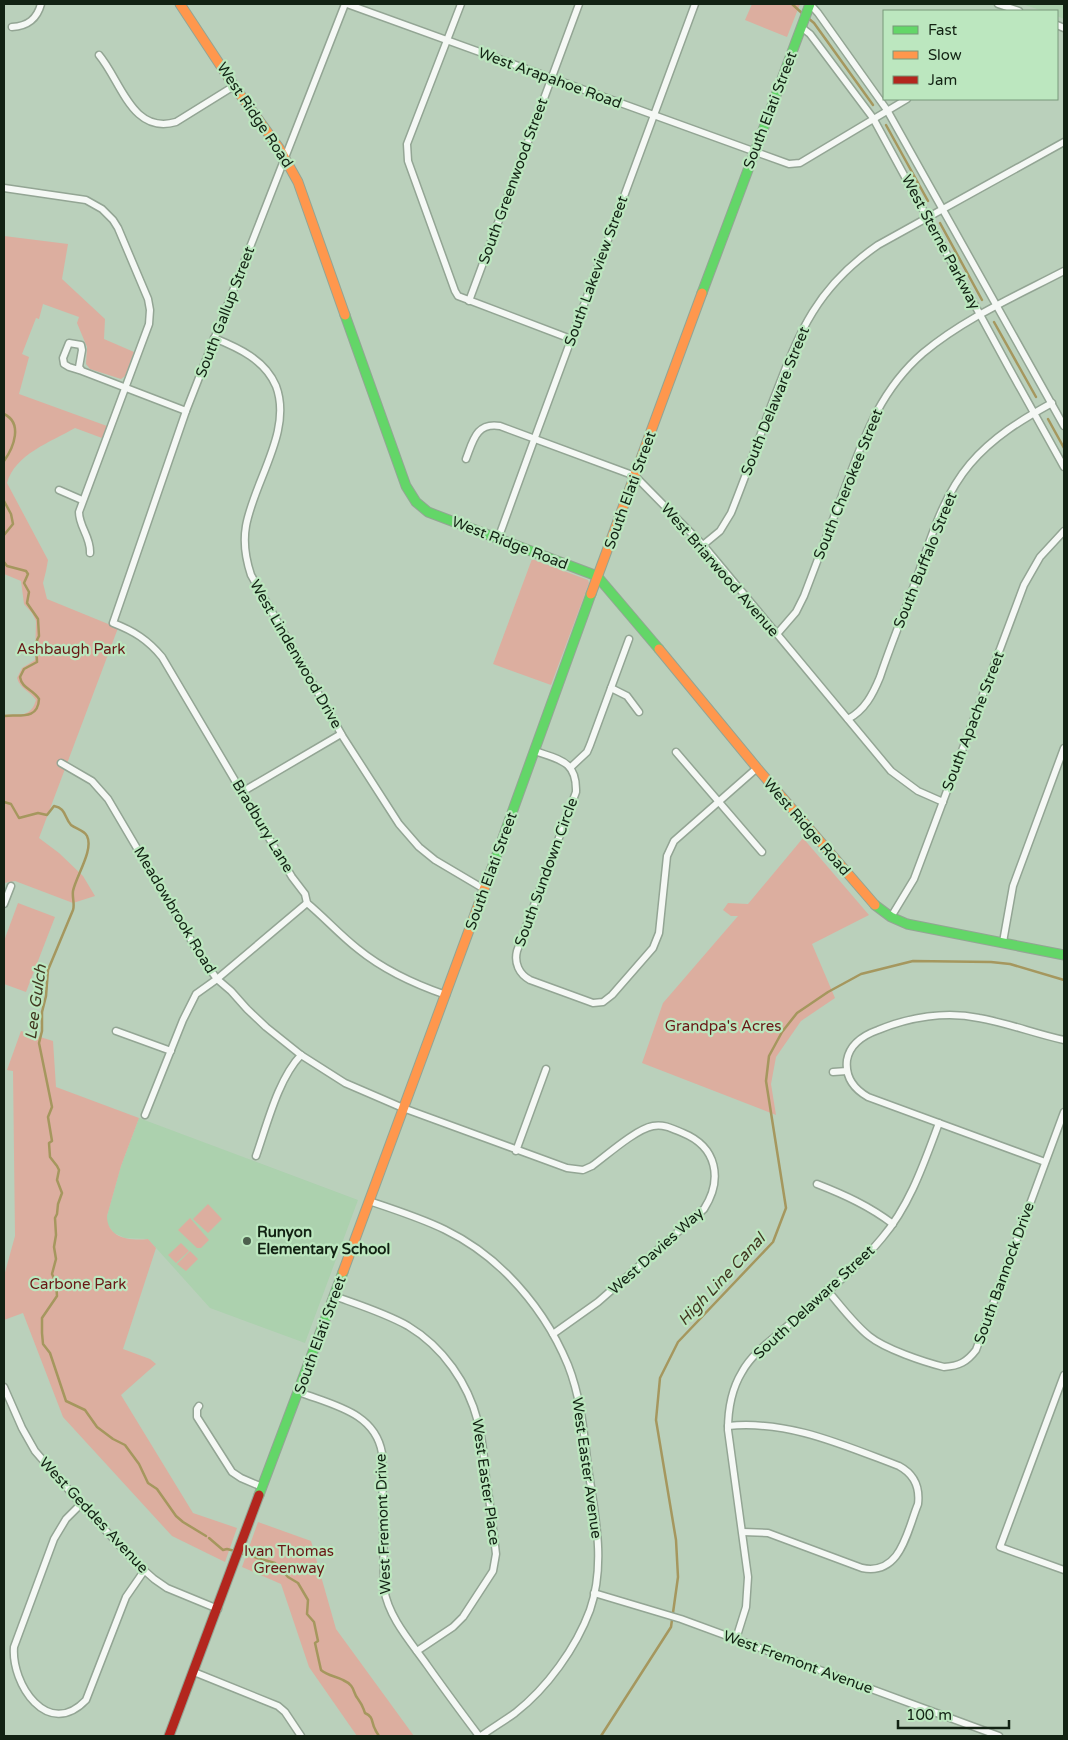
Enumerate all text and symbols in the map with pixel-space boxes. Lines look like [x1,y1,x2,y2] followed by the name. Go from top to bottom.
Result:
[883,10,1058,100] legend
[928,21,958,39] text: Fast
[476,44,624,112] street label: West Arapahoe Road
[928,46,962,64] text: Slow
[739,49,801,171] street label: South Elati Street
[213,59,297,171] street label: West Ridge Road
[928,71,957,89] text: Jam
[475,95,552,266] street label: South Greenwood Street
[898,171,984,313] street label: West Sterne Parkway
[560,193,632,349] street label: South Lakeview Street
[192,244,258,380] street label: South Gallup Street
[737,324,813,478] street label: South Delaware Street
[810,406,887,562] street label: South Cherokee Street
[600,428,660,551] street label: South Elati Street
[889,489,961,631] street label: South Buffalo Street
[657,500,783,640] street label: West Briarwood Avenue
[449,513,571,573] street label: West Ridge Road
[246,577,346,731] street label: West Lindenwood Drive
[16,640,126,658] park label: Ashbaugh Park
[938,649,1008,793] street label: South Apache Street
[760,775,854,879] street label: West Ridge Road
[228,776,298,876] street label: Bradbury Lane
[511,795,581,949] street label: South Sundown Circle
[461,809,521,932] street label: South Elati Street
[130,843,220,977] street label: Meadowbrook Road
[21,962,51,1041] water label: Lee Gulch
[665,1017,781,1035] park label: Grandpa's Acres
[970,1200,1038,1346] street label: South Bannock Drive
[605,1204,707,1298] street label: West Davies Way
[257,1223,390,1259] place label: Runyon Elementary School
[674,1228,771,1330] water label: High Line Canal
[241,1235,253,1247] marker: Runyon Elementary School
[750,1241,878,1363] street label: South Delaware Street
[290,1273,350,1396] street label: South Elati Street
[30,1275,126,1293] park label: Carbone Park
[568,1396,606,1540] street label: West Easter Avenue
[468,1418,504,1546] street label: West Easter Place
[36,1453,152,1577] street label: West Geddes Avenue
[372,1453,394,1595] street label: West Fremont Drive
[244,1542,334,1577] park label: Ivan Thomas Greenway
[721,1627,875,1697] street label: West Fremont Avenue
[898,1698,1009,1730] scale bar
[906,1706,952,1724] text: 100 m

